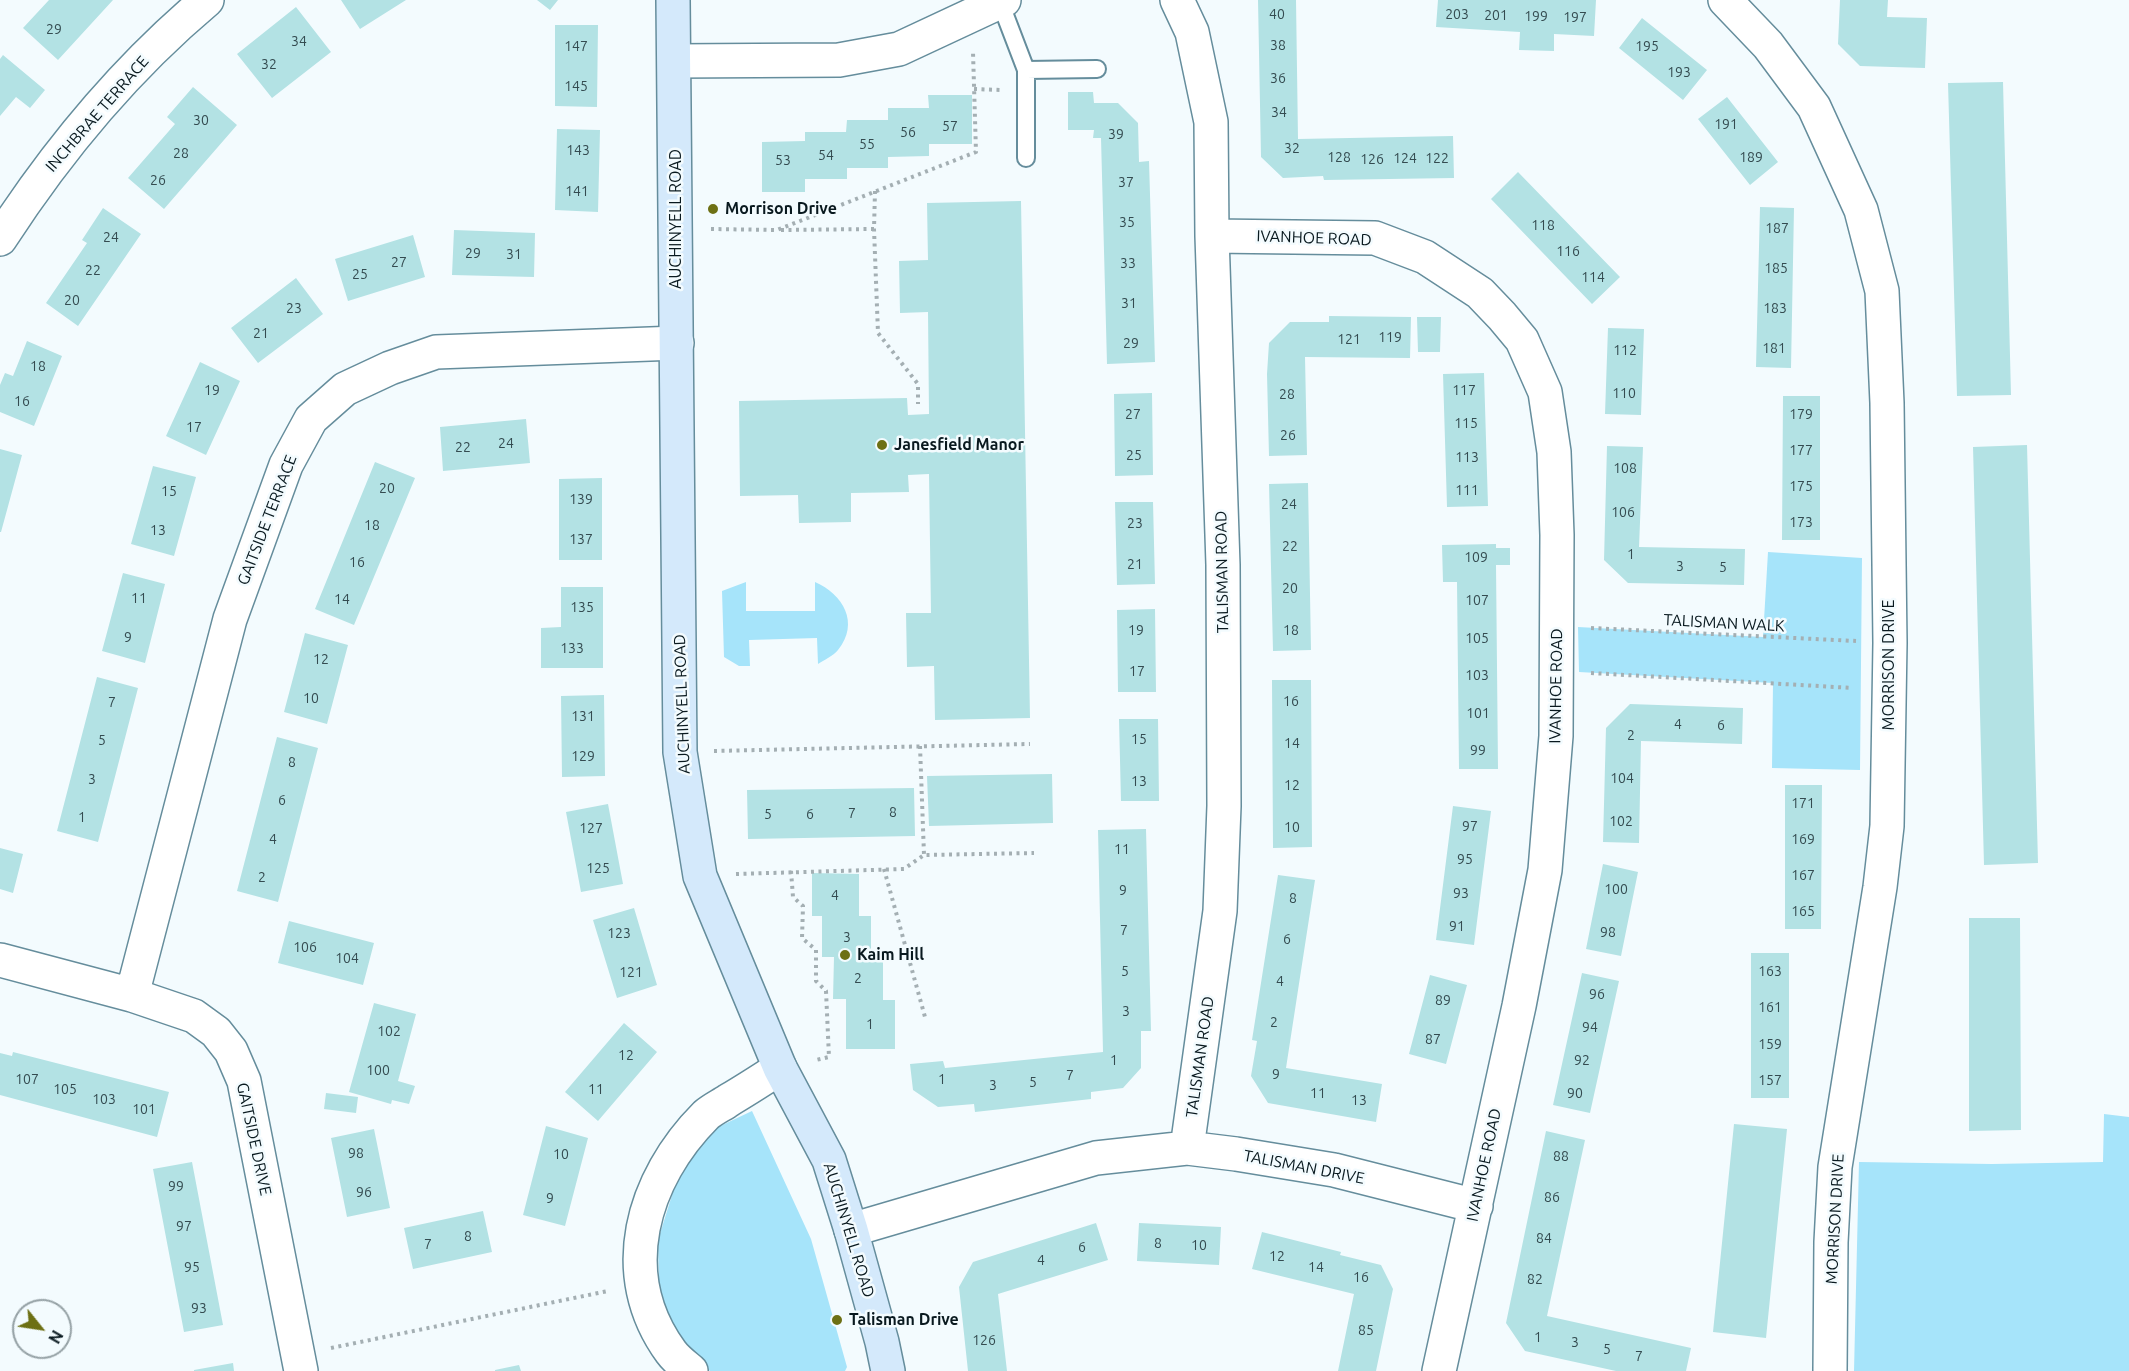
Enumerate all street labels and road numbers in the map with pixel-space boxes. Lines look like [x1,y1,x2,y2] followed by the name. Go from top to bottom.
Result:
[41,52,153,176] street label: INCHBRAE TERRACE
[666,149,686,289] street label: AUCHINYELL ROAD
[1256,226,1372,250] street label: IVANHOE ROAD
[233,452,301,588] street label: GAITSIDE TERRACE
[1211,511,1233,633] street label: TALISMAN ROAD
[1879,600,1899,730] street label: MORRISON DRIVE
[1663,610,1785,636] street label: TALISMAN WALK
[1545,628,1567,744] street label: IVANHOE ROAD
[670,634,694,774] street label: AUCHINYELL ROAD
[1182,995,1218,1119] street label: TALISMAN ROAD
[233,1081,275,1197] street label: GAITSIDE DRIVE
[1463,1107,1505,1223] street label: IVANHOE ROAD
[1242,1146,1366,1188] street label: TALISMAN DRIVE
[1822,1153,1848,1285] street label: MORRISON DRIVE
[819,1160,879,1300] street label: AUCHINYELL ROAD

